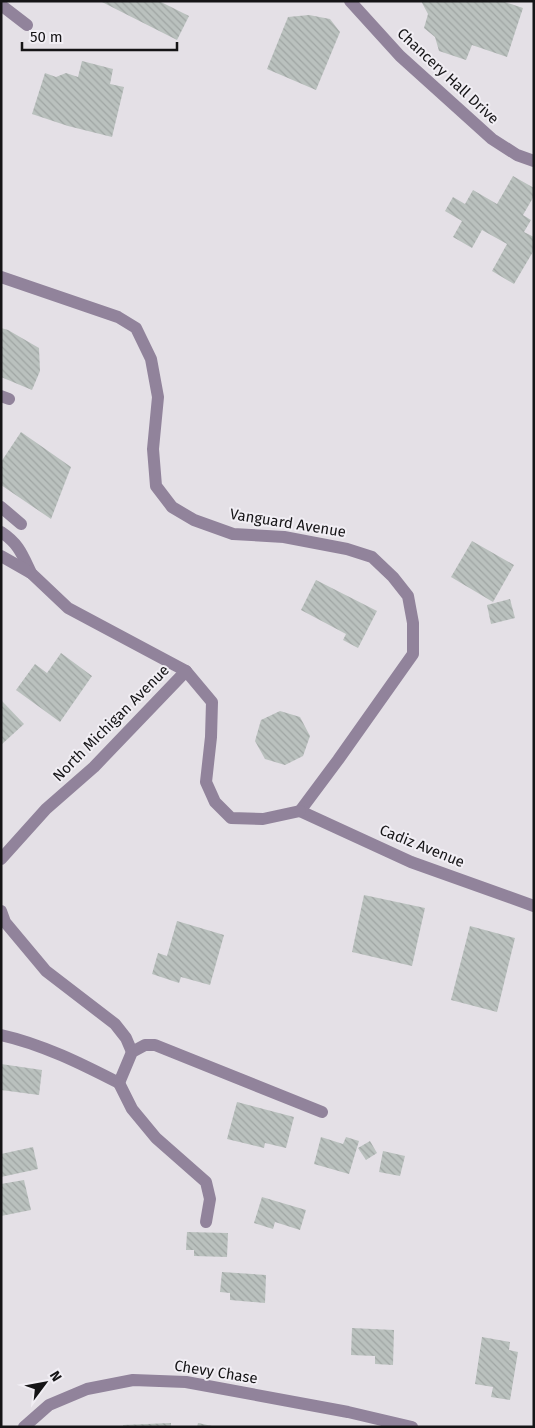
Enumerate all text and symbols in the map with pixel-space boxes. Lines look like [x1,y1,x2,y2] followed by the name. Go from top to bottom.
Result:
[22,20,178,52] scale bar
[393,24,503,128] street label: Chancery Hall Drive
[30,28,63,46] text: 50 m
[229,505,347,541] street label: Vanguard Avenue
[49,661,173,785] street label: North Michigan Avenue
[377,821,467,871] street label: Cadiz Avenue
[173,1357,259,1387] street label: Chevy Chase
[20,1358,70,1408] north arrow
[46,1368,65,1385] text: N

